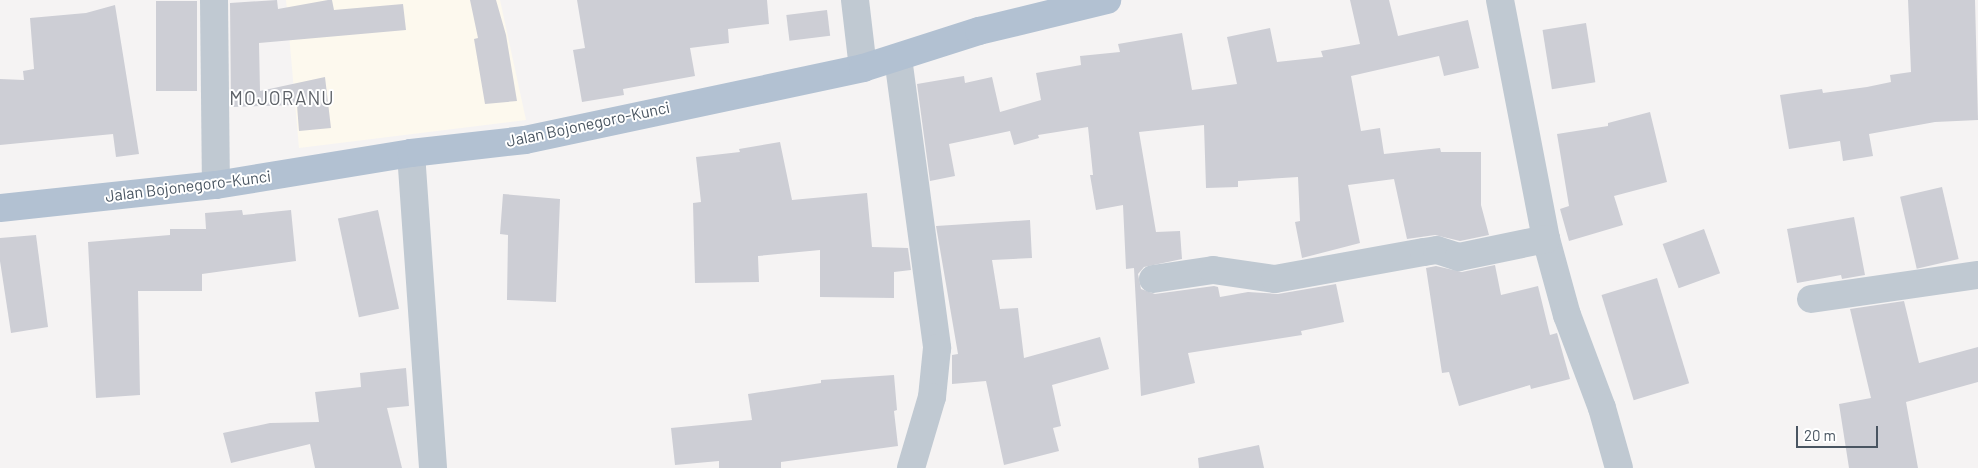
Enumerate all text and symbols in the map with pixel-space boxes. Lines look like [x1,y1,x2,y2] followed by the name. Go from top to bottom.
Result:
[228,87,336,109] district label: MOJORANU
[504,97,672,151] street label: Jalan Bojonegoro-Kunci
[104,166,272,206] street label: Jalan Bojonegoro-Kunci
[1798,416,1880,448] scale bar
[1804,426,1836,444] text: 20 m

